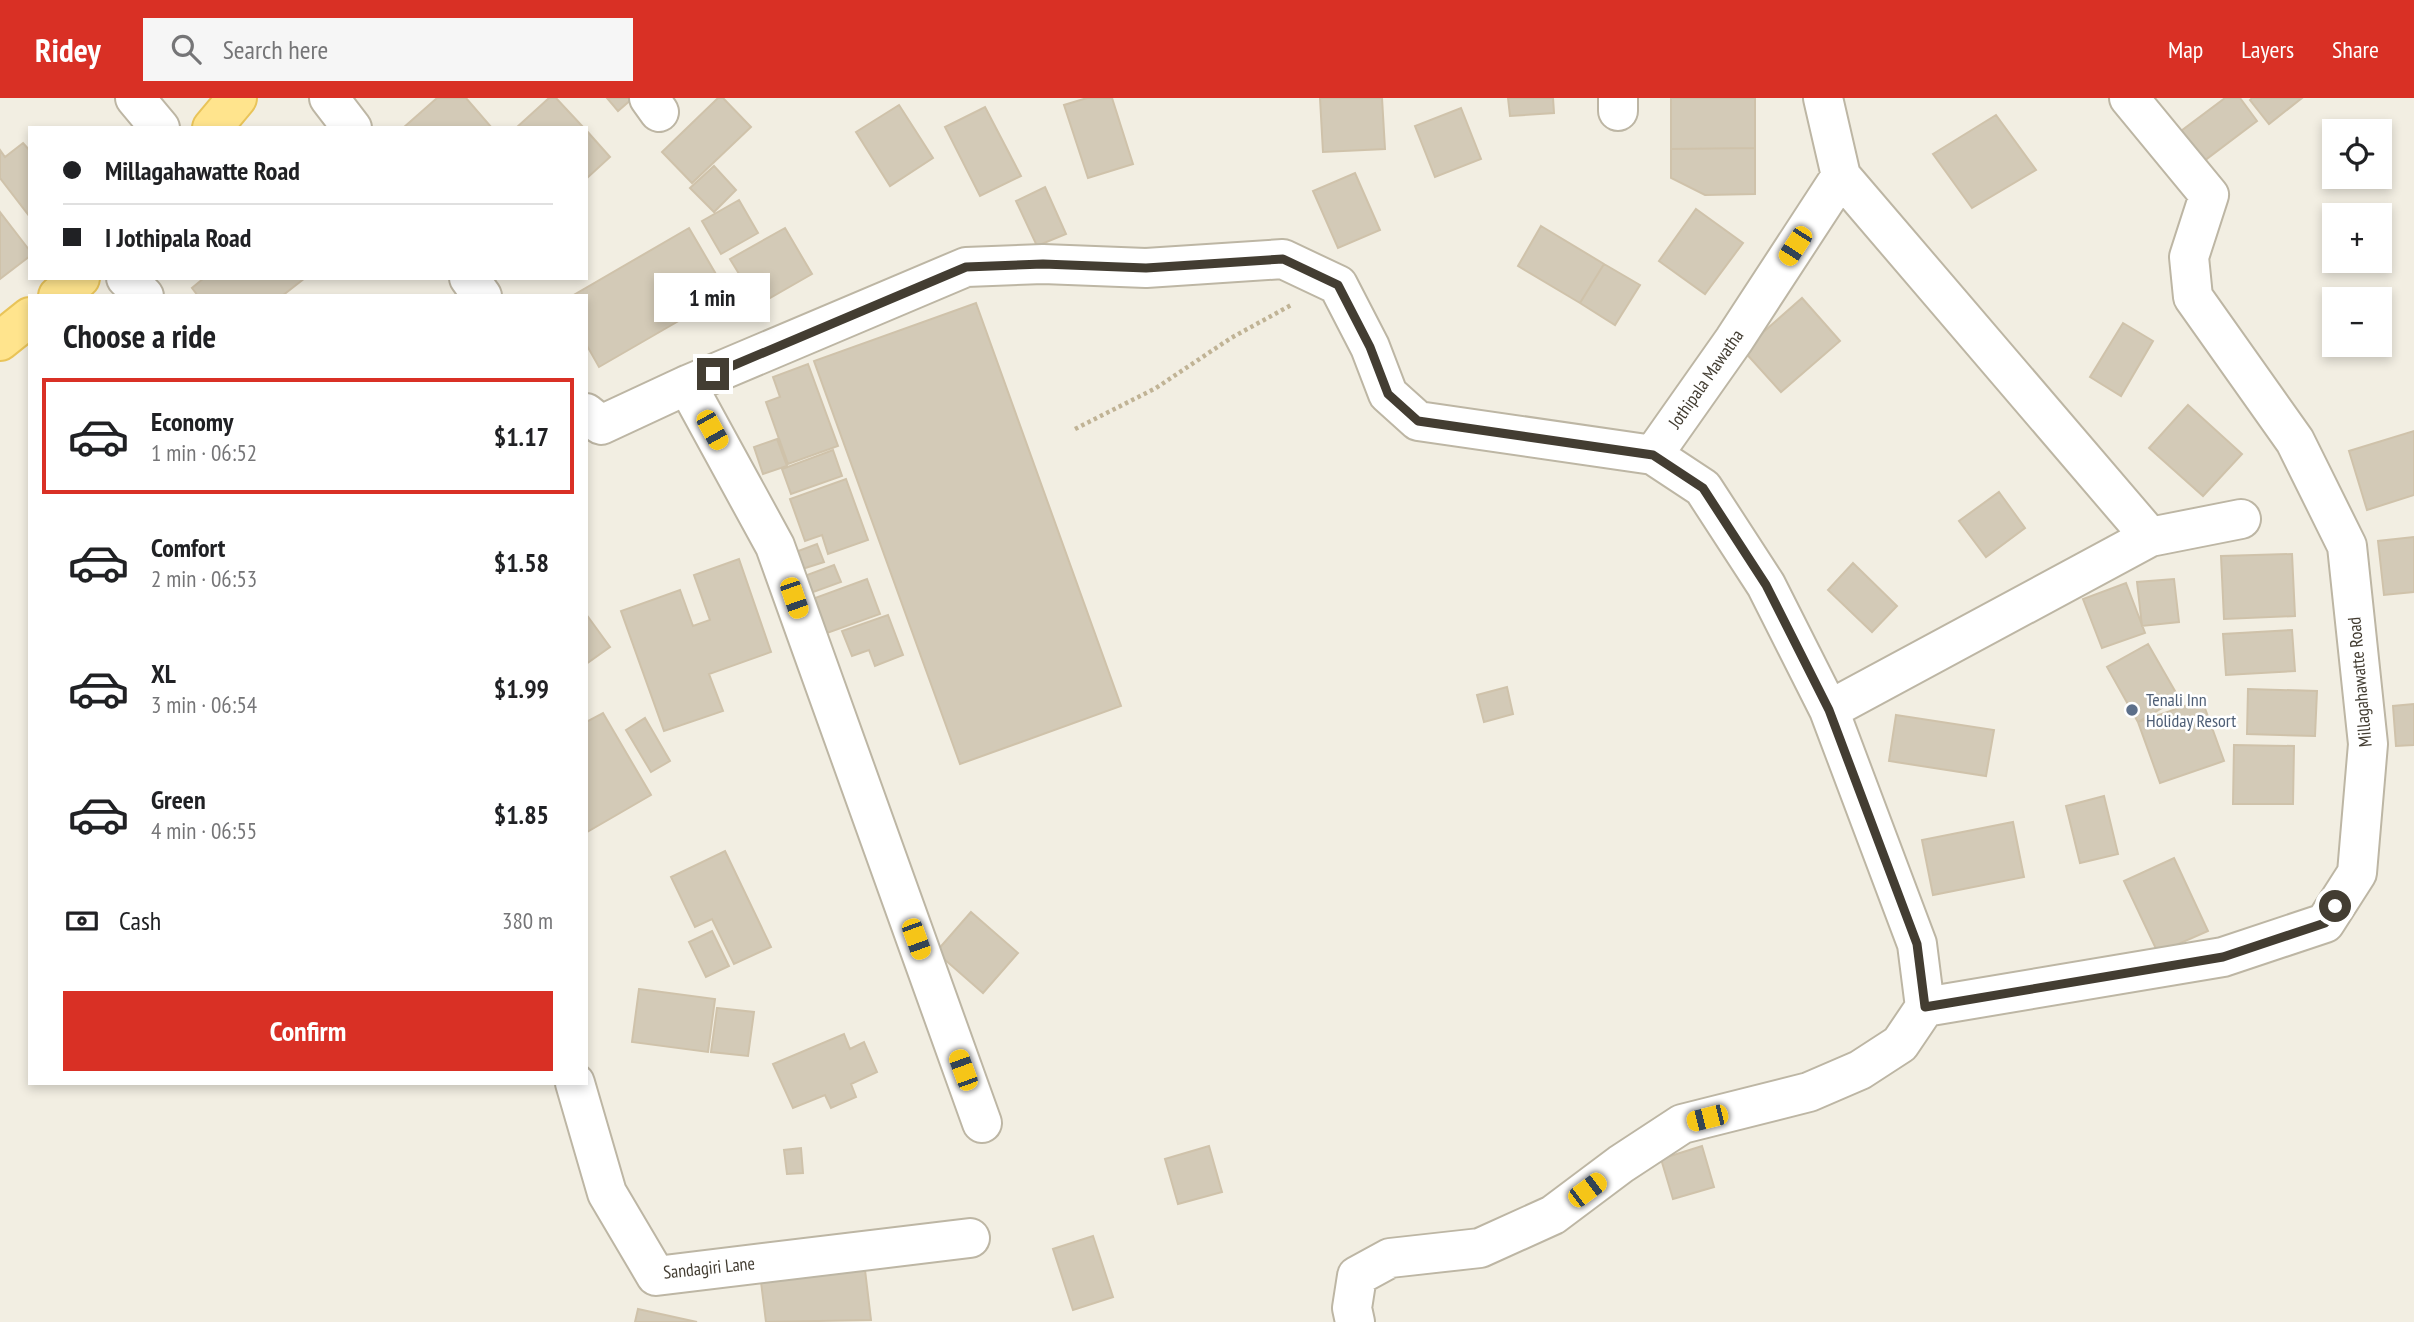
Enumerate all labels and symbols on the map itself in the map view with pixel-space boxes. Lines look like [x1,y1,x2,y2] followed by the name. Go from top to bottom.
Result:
[1775,223,1816,269] car
[655,272,771,322] callout: 1 min
[1662,325,1748,434] street label: Jothipala Mawatha
[697,358,729,390] route end
[693,407,732,453] car
[778,575,811,621] car
[2342,616,2377,748] street label: Millagahawatte Road
[2146,688,2236,732] place label: Tenali Inn Holiday Resort
[2124,702,2140,718] marker: Tenali Inn Holiday Resort
[2319,890,2351,922] route start
[899,916,934,962] car
[946,1047,981,1093] car
[1685,1103,1730,1133] car
[1564,1169,1611,1211] car
[662,1251,756,1284] street label: Sandagiri Lane

